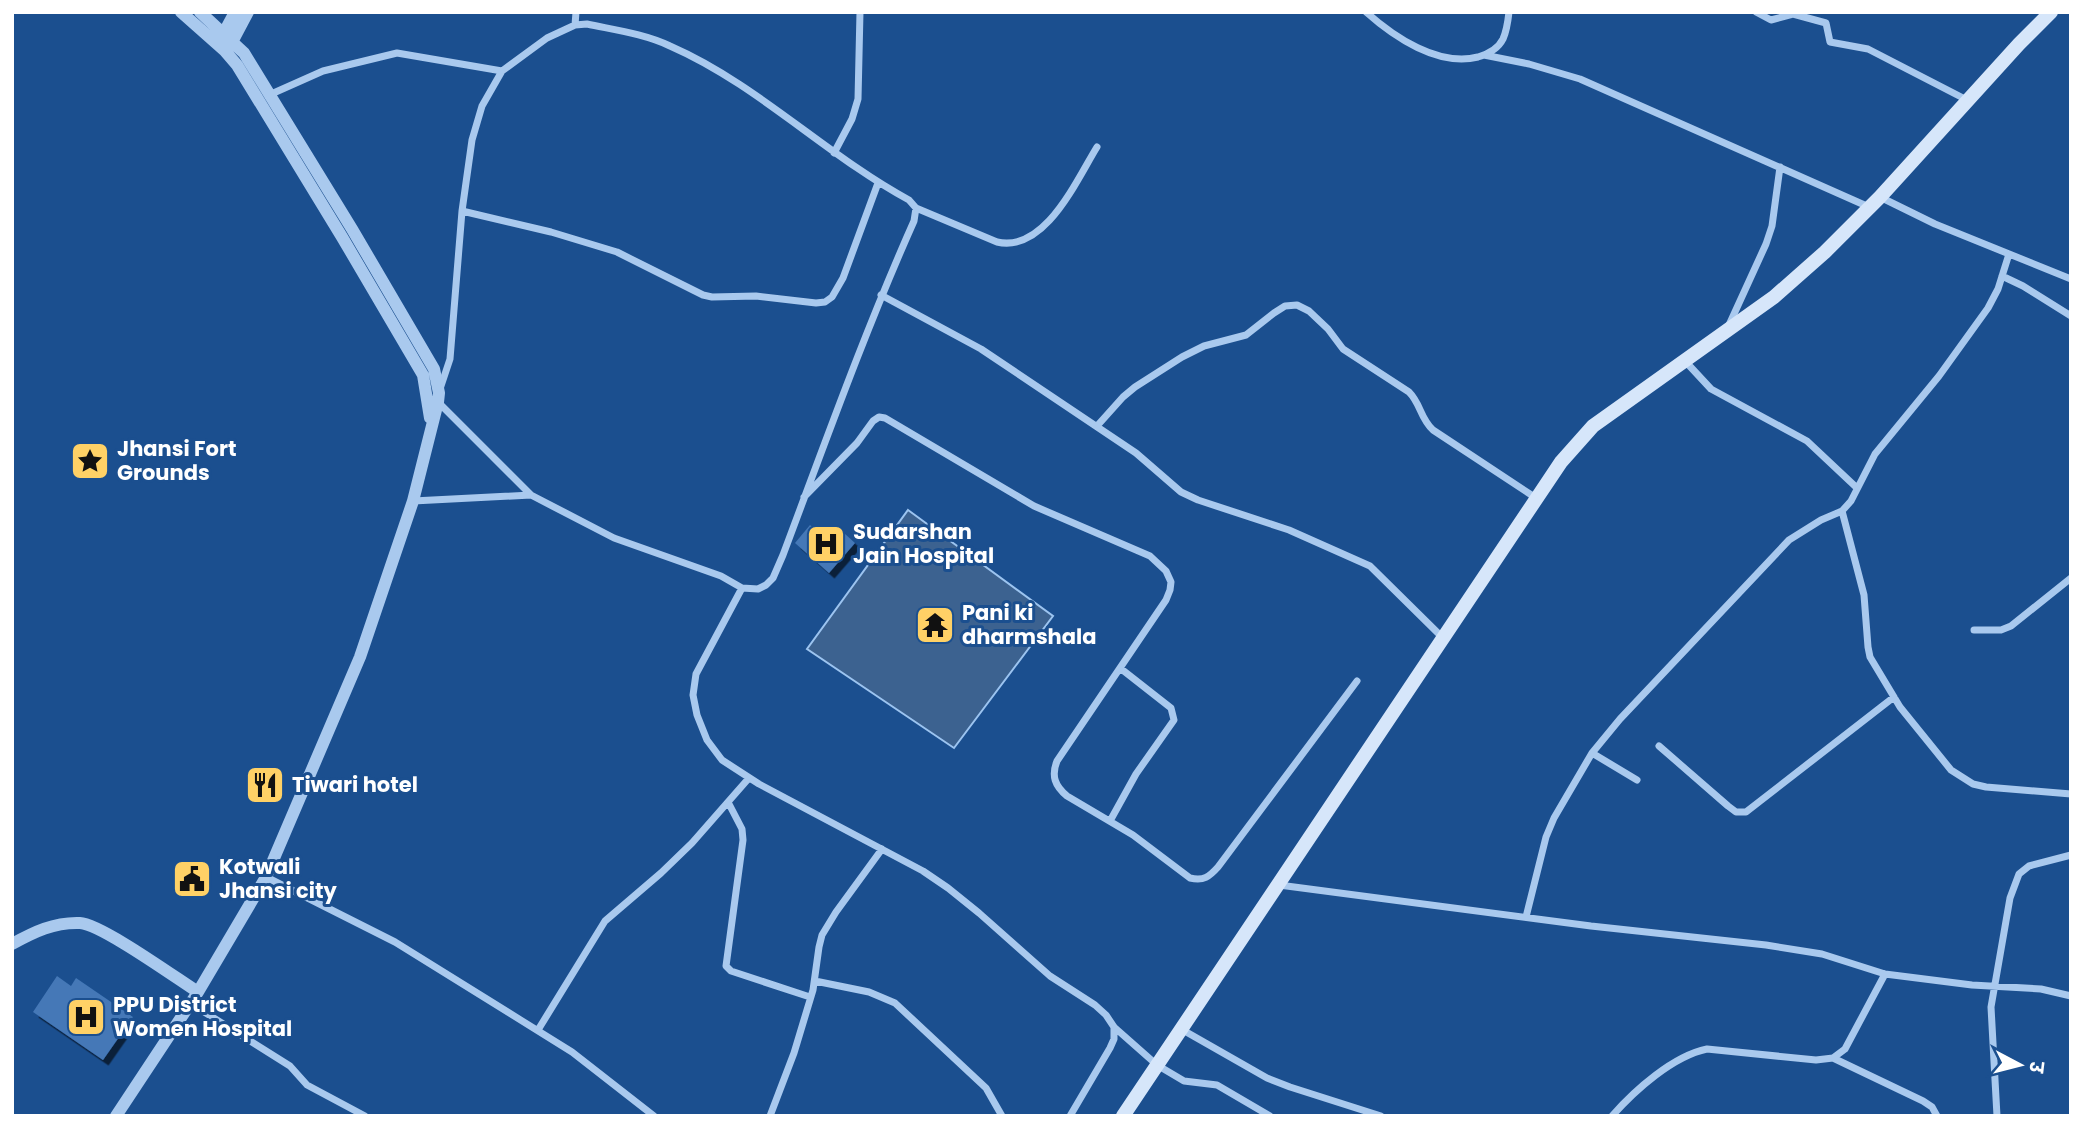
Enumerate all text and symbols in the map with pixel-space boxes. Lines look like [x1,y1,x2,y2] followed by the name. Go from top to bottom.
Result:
[117,434,236,487] place label: Jhansi Fort Grounds
[69,440,111,482] place icon: Jhansi Fort Grounds
[853,517,994,570] place label: Sudarshan Jain Hospital
[805,523,847,565] hospital icon: Sudarshan Jain Hospital
[962,598,1096,651] place label: Pani ki dharmshala
[914,604,956,646] temple icon: Pani ki dharmshala
[244,764,286,806] restaurant icon: Tiwari hotel
[292,770,418,799] place label: Tiwari hotel
[219,852,337,905] place label: Kotwali Jhansi city
[171,858,213,900] public building icon: Kotwali Jhansi city
[113,990,292,1043] place label: PPU District Women Hospital
[65,996,107,1038] hospital icon: PPU District Women Hospital
[1985,1030,2055,1100] north arrow
[2022,1059,2051,1075] text: उ

